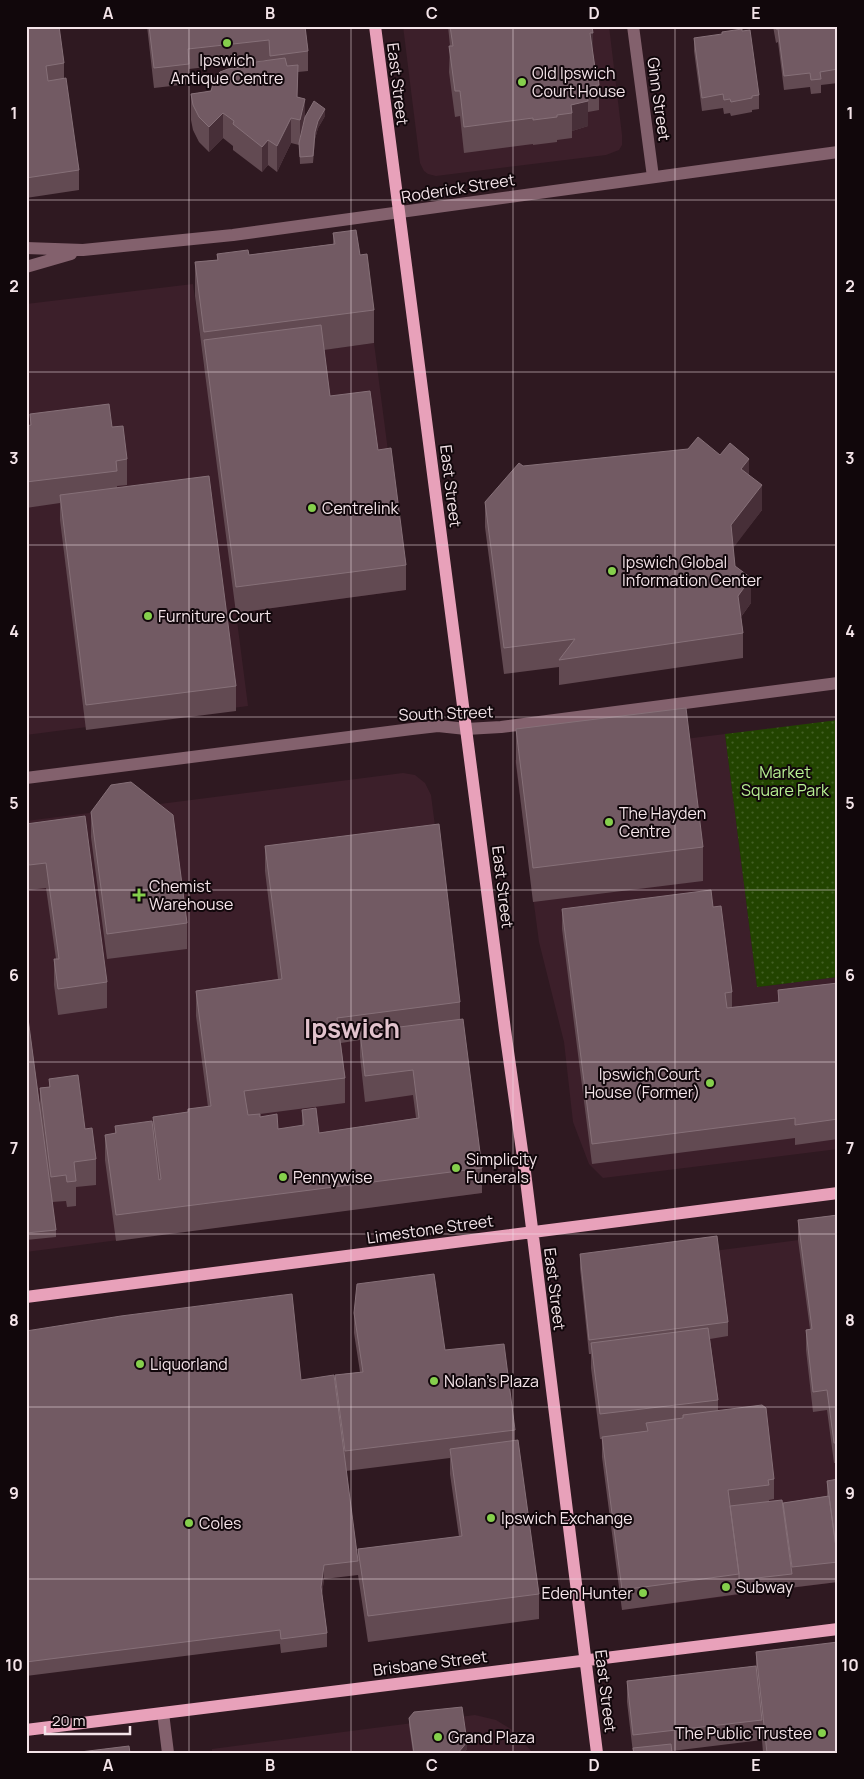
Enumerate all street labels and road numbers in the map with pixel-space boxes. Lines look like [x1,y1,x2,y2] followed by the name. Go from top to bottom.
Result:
[382,41,414,127] street label: East Street
[642,56,676,142] street label: Ginn Street
[400,168,516,208] street label: Roderick Street
[435,443,467,529] street label: East Street
[398,700,494,726] street label: South Street
[487,844,519,930] street label: East Street
[365,1209,495,1249] street label: Limestone Street
[539,1246,571,1332] street label: East Street
[372,1645,488,1681] street label: Brisbane Street
[590,1648,622,1734] street label: East Street

